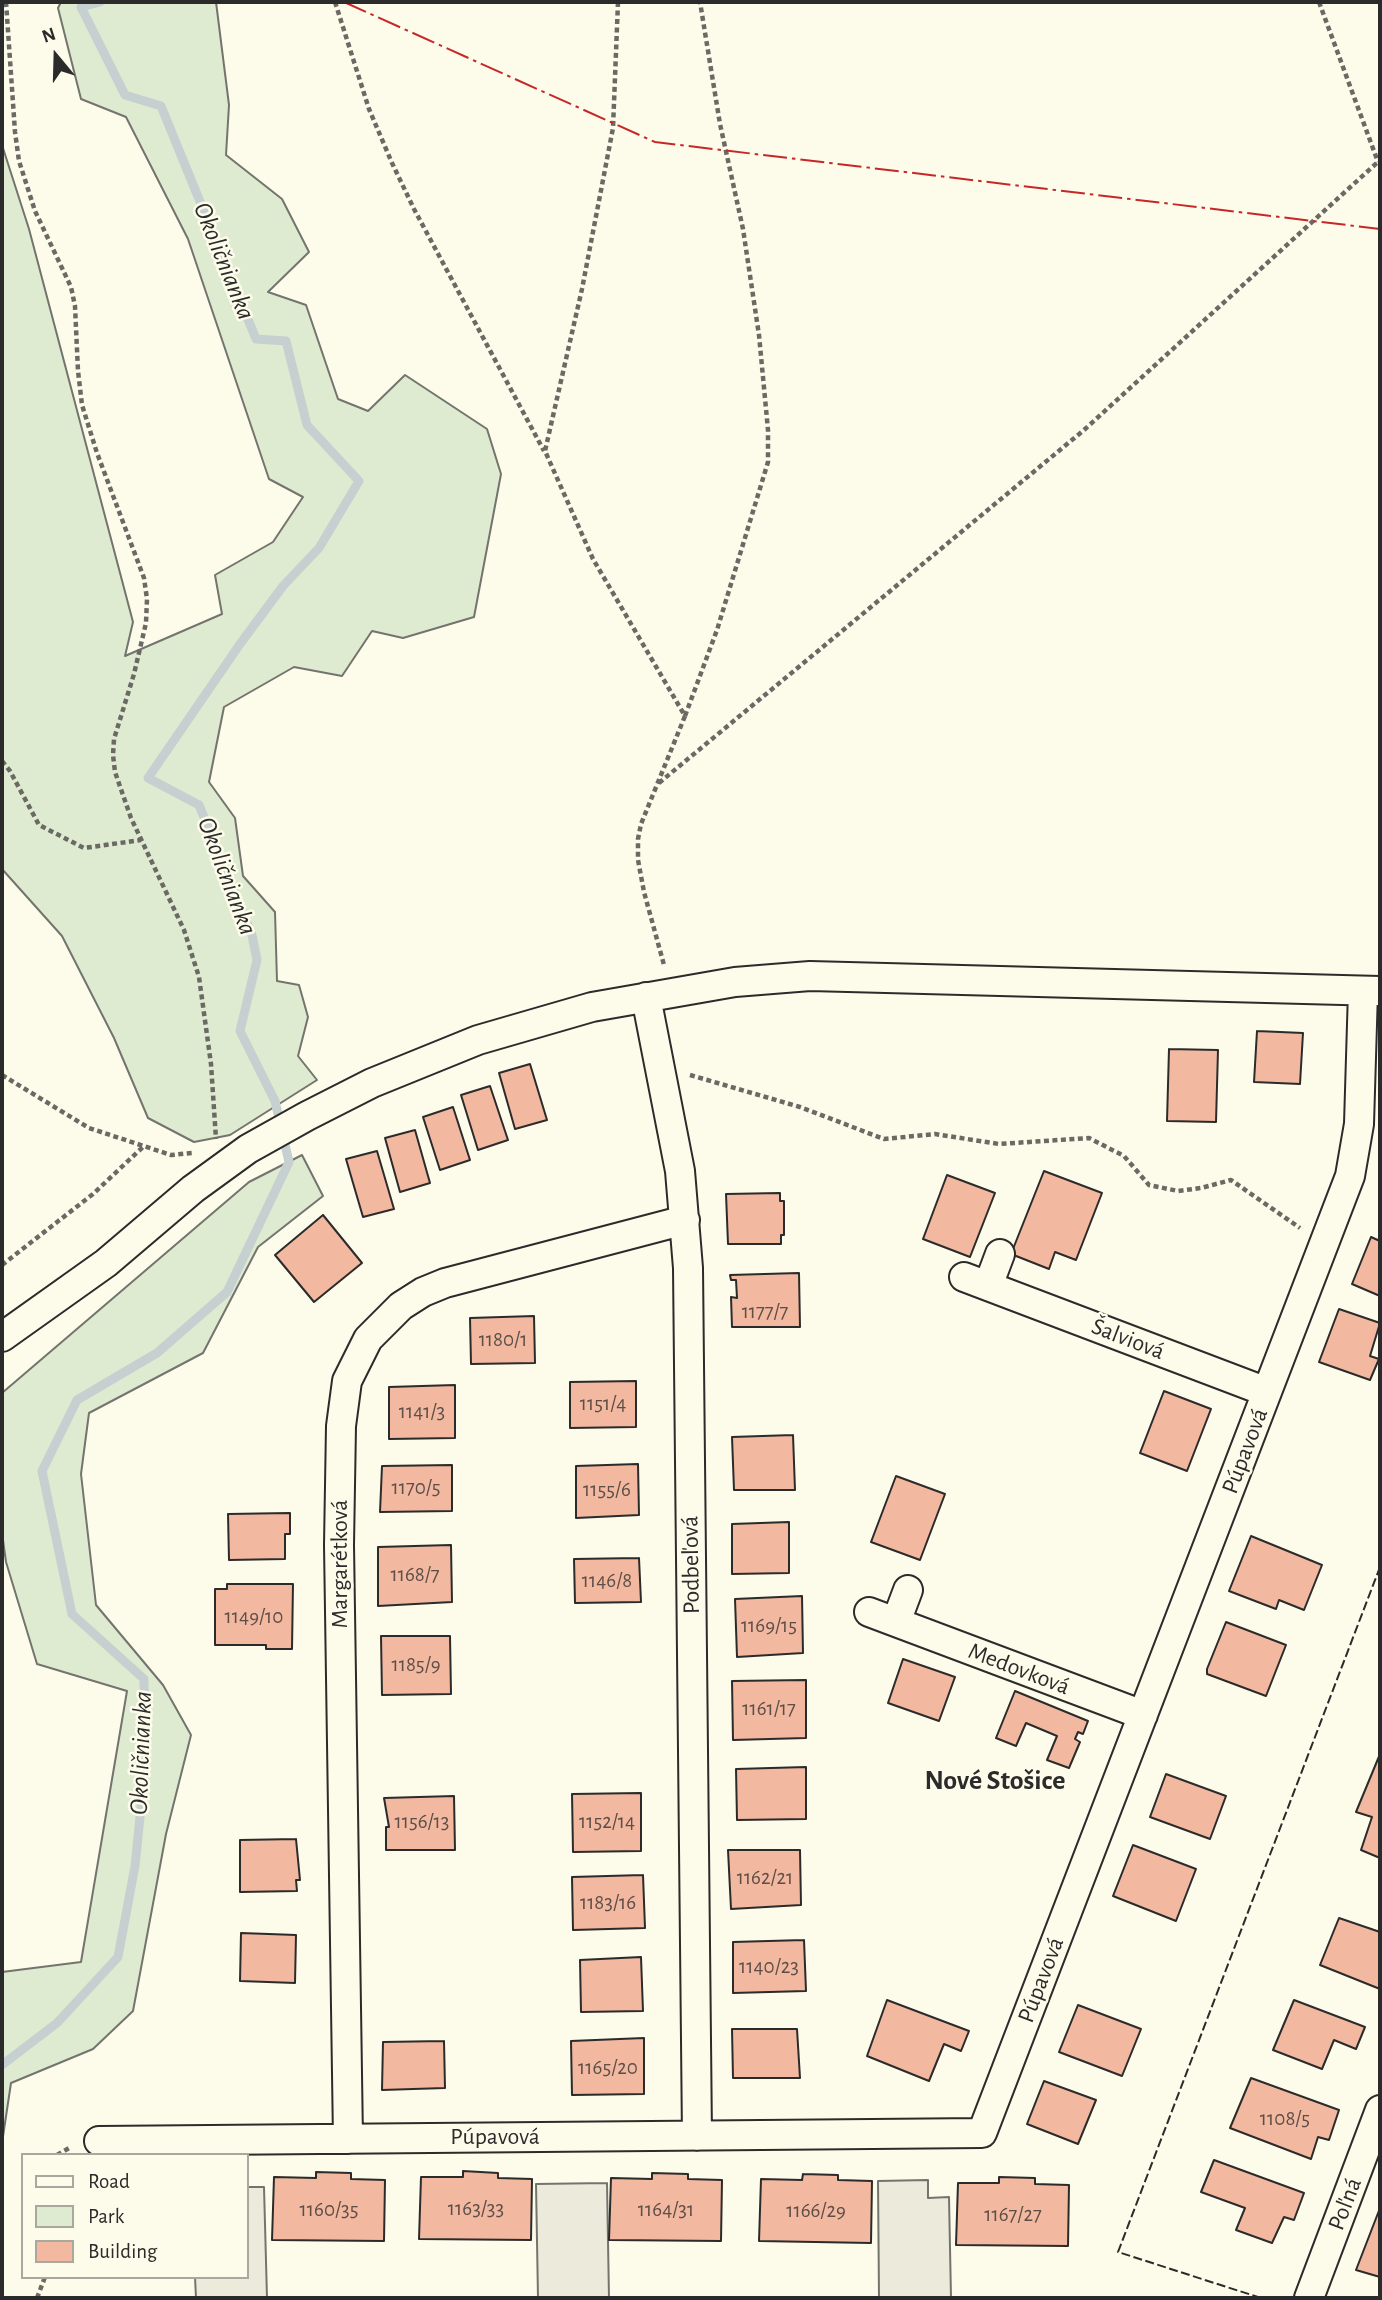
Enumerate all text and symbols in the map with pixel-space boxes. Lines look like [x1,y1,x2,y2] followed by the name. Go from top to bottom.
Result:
[21,21,91,91] north arrow
[40,25,58,47] text: N
[186,198,262,324] water label: Okoličnianka
[190,813,264,939] water label: Okoličnianka
[742,1299,788,1325] house number: 1177/7
[1087,1312,1169,1366] street label: Šalviová
[479,1327,527,1353] house number: 1180/1
[580,1391,626,1417] house number: 1151/4
[399,1399,445,1425] house number: 1141/3
[1216,1404,1274,1498] street label: Púpavová
[391,1475,441,1501] house number: 1170/5
[583,1477,631,1503] house number: 1155/6
[326,1500,354,1628] street label: Margarétková
[676,1516,706,1614] street label: Podbeľová
[390,1562,440,1588] house number: 1168/7
[582,1568,632,1594] house number: 1146/8
[225,1604,283,1630] house number: 1149/10
[741,1613,797,1639] house number: 1169/15
[964,1636,1074,1702] street label: Medovková
[391,1652,441,1678] house number: 1185/9
[123,1691,159,1815] water label: Okoličnianka
[742,1696,796,1722] house number: 1161/17
[924,1764,1066,1798] district label: Nové Stošice
[395,1809,449,1835] house number: 1156/13
[579,1809,635,1835] house number: 1152/14
[737,1865,793,1891] house number: 1162/21
[580,1890,636,1916] house number: 1183/16
[1012,1933,1070,2027] street label: Púpavová
[739,1954,799,1980] house number: 1140/23
[578,2055,638,2081] house number: 1165/20
[1260,2106,1310,2132] house number: 1108/5
[450,2123,540,2151] street label: Púpavová
[21,2153,248,2279] legend
[88,2171,130,2192] text: Road
[1322,2174,1368,2234] street label: Poľná
[448,2196,504,2222] house number: 1163/33
[300,2197,358,2223] house number: 1160/35
[638,2197,694,2223] house number: 1164/31
[786,2198,846,2224] house number: 1166/29
[984,2202,1042,2228] house number: 1167/27
[88,2206,124,2227] text: Park
[88,2241,157,2262] text: Building

